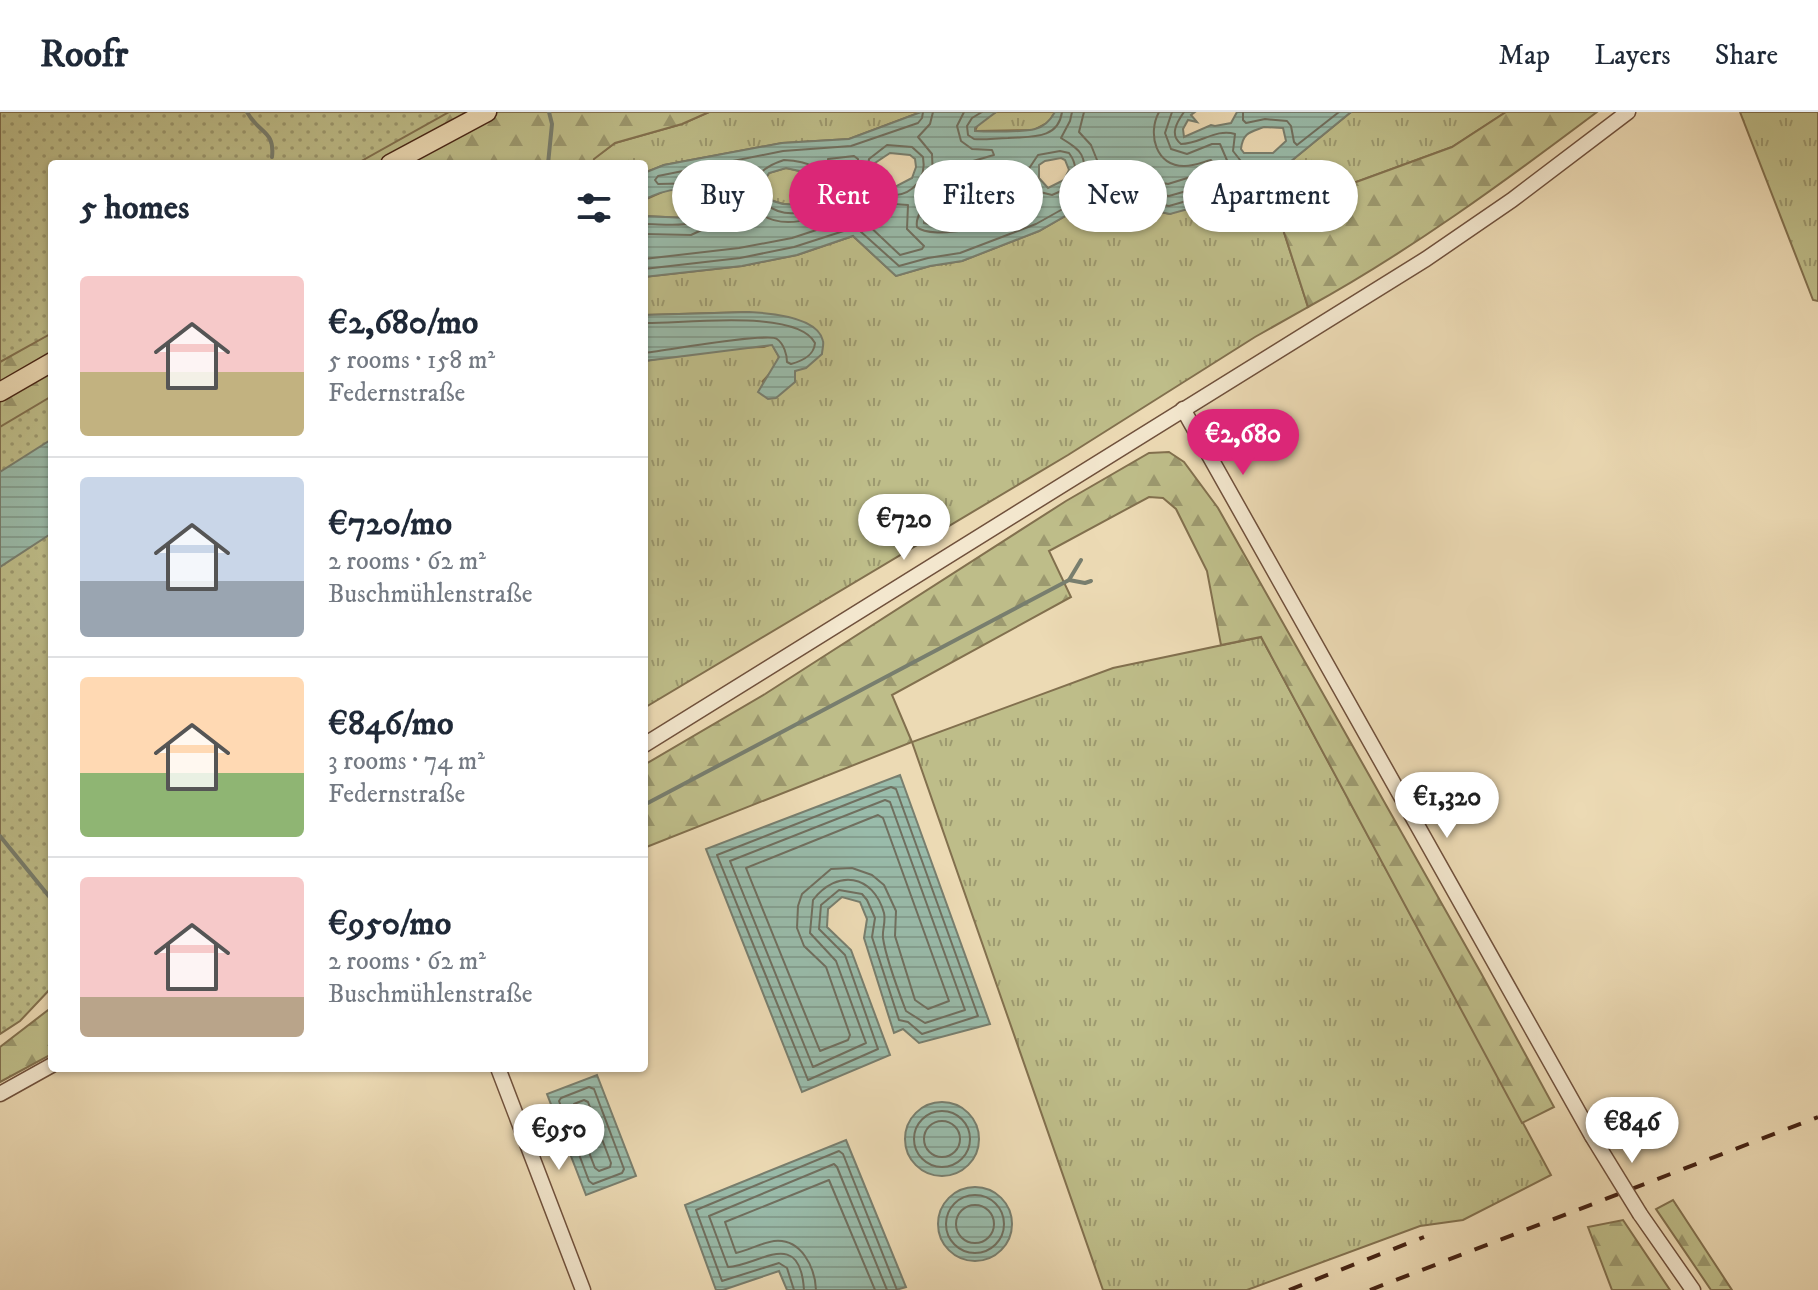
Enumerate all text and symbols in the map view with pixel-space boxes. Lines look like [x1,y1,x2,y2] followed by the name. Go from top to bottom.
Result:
[40,31,128,79] text: Roofr
[1499,38,1550,73] text: Map
[1594,38,1671,73] text: Layers
[1715,38,1778,73] text: Share
[672,160,773,232] chip: Buy
[789,160,898,232] chip: Rent
[914,160,1043,232] chip: Filters
[1059,160,1167,232] chip: New
[1183,160,1358,232] chip: Apartment
[572,186,616,230] icon: filters
[80,187,189,229] text: 5 homes
[328,302,478,344] text: €2,680/mo
[144,308,240,404] icon: home
[328,344,495,377] text: 5 rooms · 158 m²
[328,377,465,410] text: Federnstraße
[1178,409,1308,477] pin: €2,680
[1205,418,1281,451] text: €2,680
[857,494,951,562] pin: €720
[328,503,452,545] text: €720/mo
[876,503,932,536] text: €720
[144,509,240,605] icon: home
[328,545,486,578] text: 2 rooms · 62 m²
[328,578,532,611] text: Buschmühlenstraße
[328,703,453,745] text: €846/mo
[144,709,240,805] icon: home
[328,745,485,778] text: 3 rooms · 74 m²
[1382,772,1512,840] pin: €1,320
[328,778,465,811] text: Federnstraße
[1413,781,1481,814] text: €1,320
[328,903,451,945] text: €950/mo
[144,909,240,1005] icon: home
[328,945,486,978] text: 2 rooms · 62 m²
[328,978,532,1011] text: Buschmühlenstraße
[1585,1097,1679,1165] pin: €846
[512,1104,606,1172] pin: €950
[1604,1106,1660,1139] text: €846
[531,1113,587,1146] text: €950

